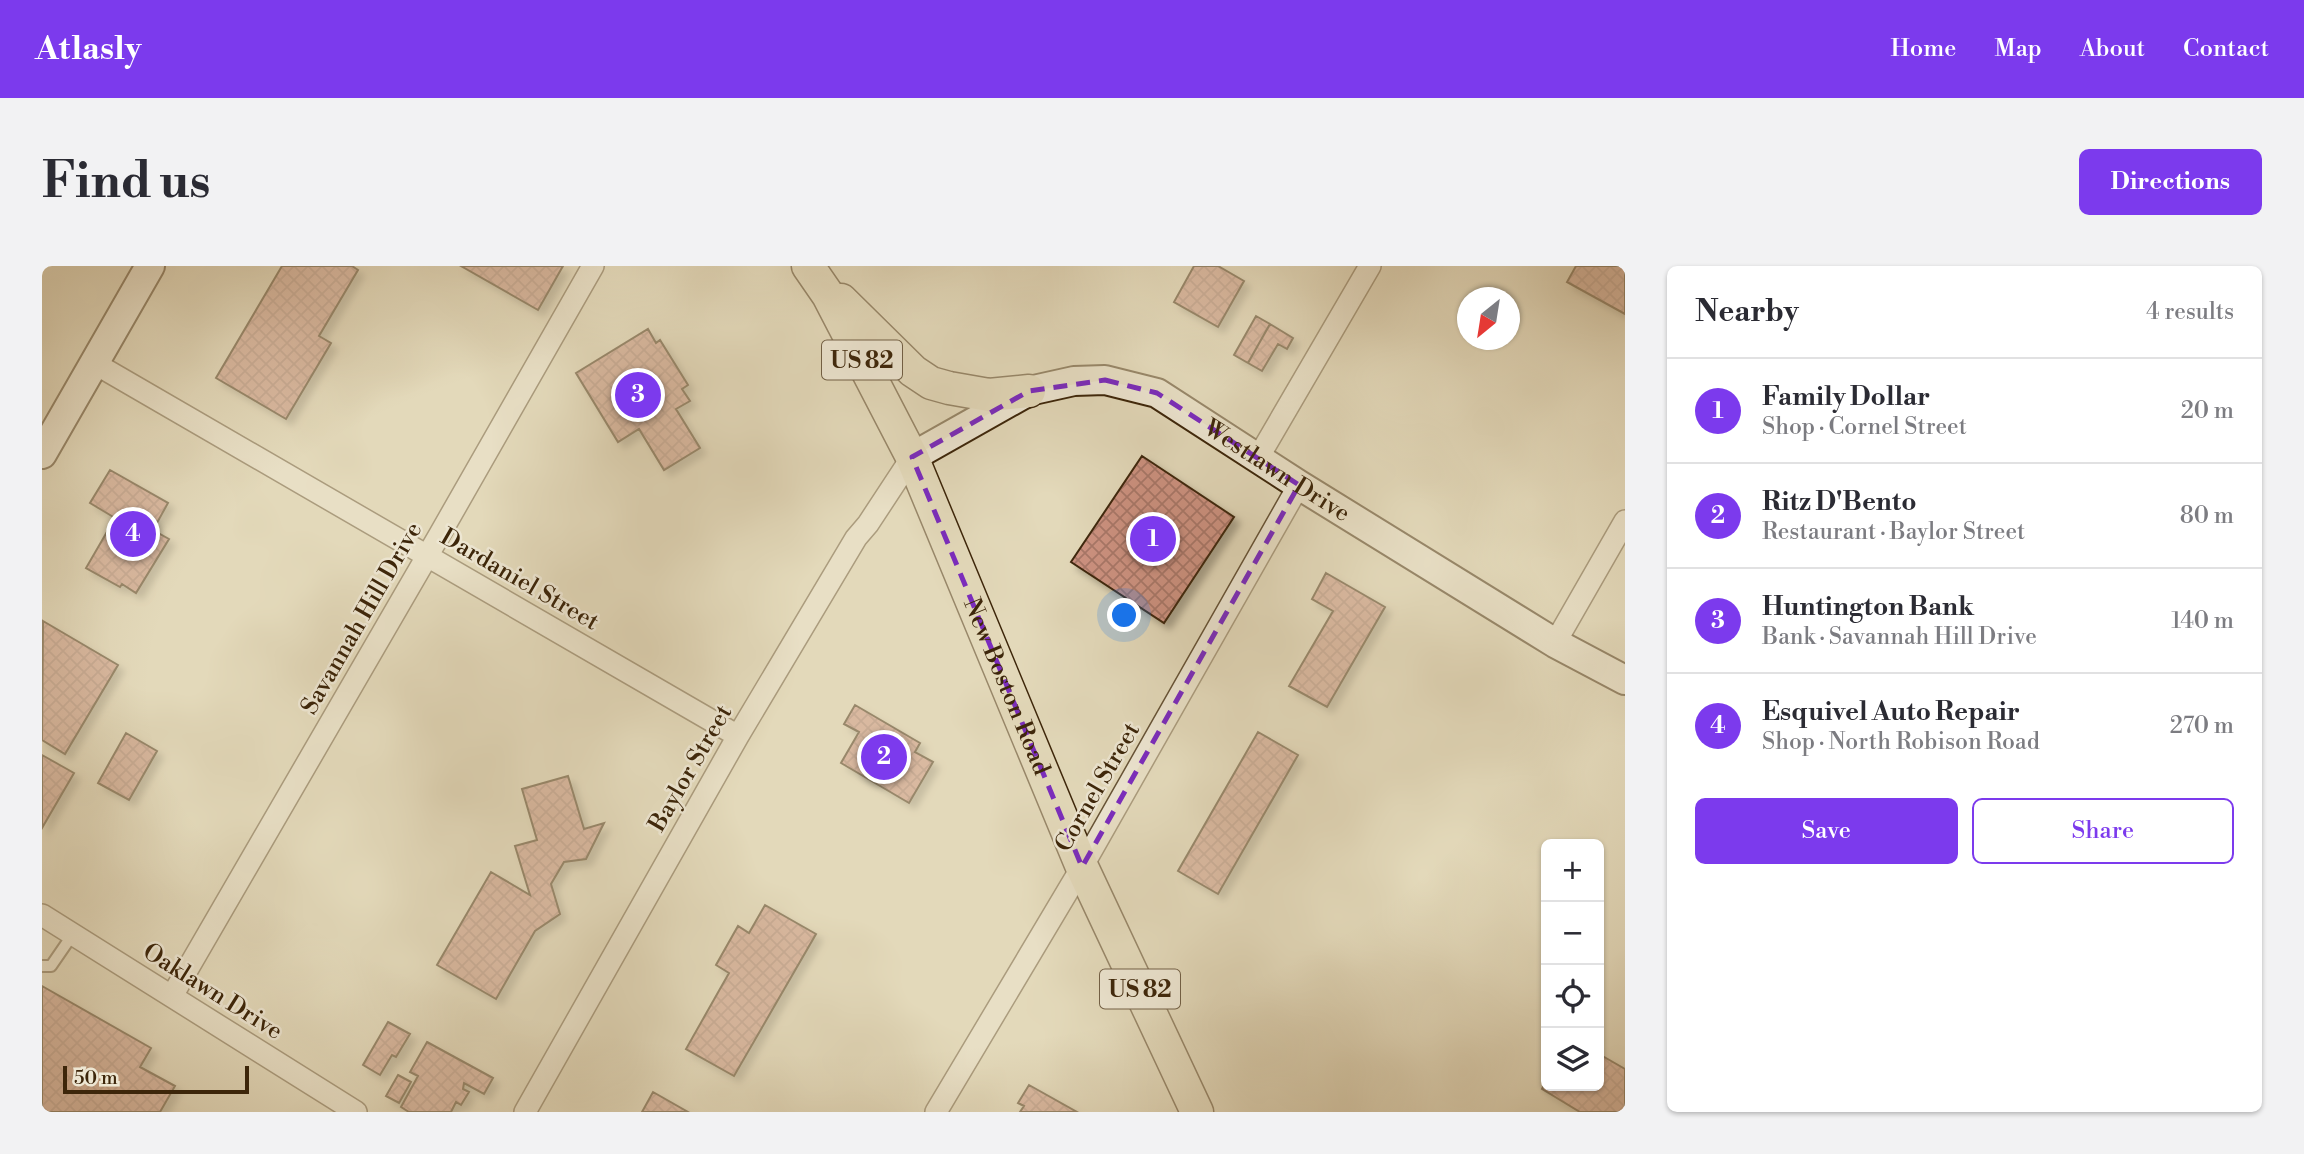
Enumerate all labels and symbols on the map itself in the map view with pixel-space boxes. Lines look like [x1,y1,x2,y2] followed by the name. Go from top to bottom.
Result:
[1457,287,1520,350] north arrow
[822,340,902,380] road number: US 82
[615,369,661,421] pin: 3
[1197,413,1355,529] street label: Westlawn Drive
[110,508,156,560] pin: 4
[1130,513,1176,565] pin: 1
[295,517,429,720] street label: Savannah Hill Drive
[435,522,605,638] street label: Dardaniel Street
[956,594,1056,780] street label: New Boston Road
[1107,598,1141,632] your location
[642,699,740,838] street label: Baylor Street
[1049,717,1147,858] street label: Cornel Street
[861,731,907,783] pin: 2
[137,937,288,1047] street label: Oaklawn Drive
[1100,970,1180,1009] road number: US 82
[63,1063,248,1095] scale bar

